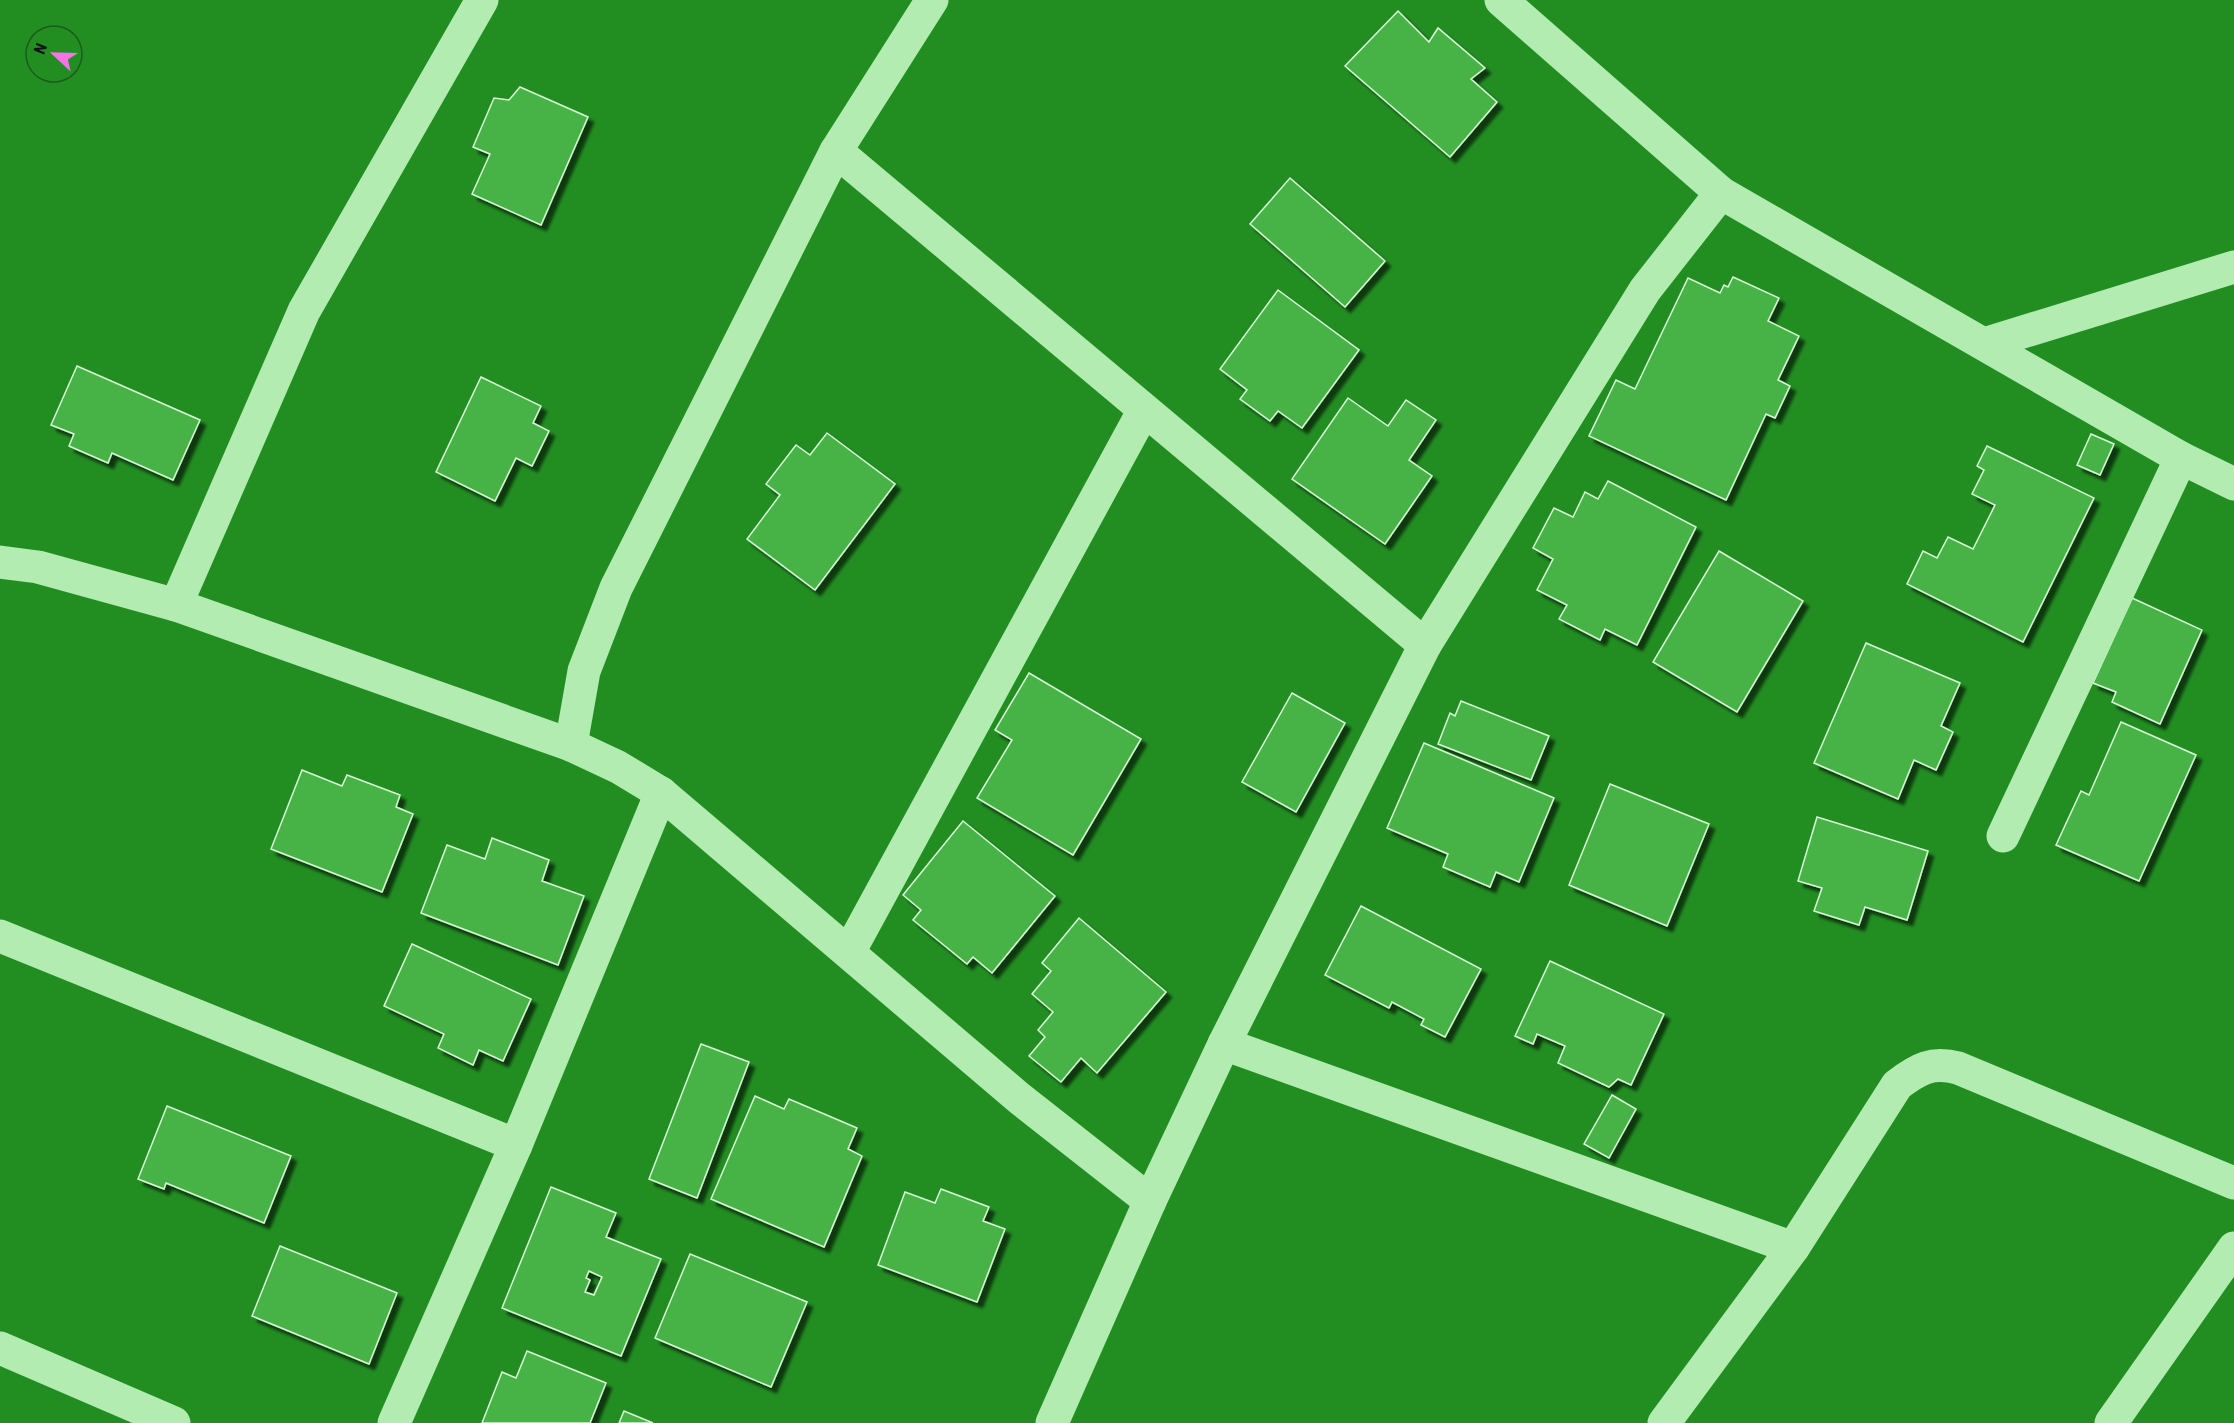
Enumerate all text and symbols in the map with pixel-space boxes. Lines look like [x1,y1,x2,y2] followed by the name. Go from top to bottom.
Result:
[24,24,84,84] north arrow
[30,40,51,57] text: N

